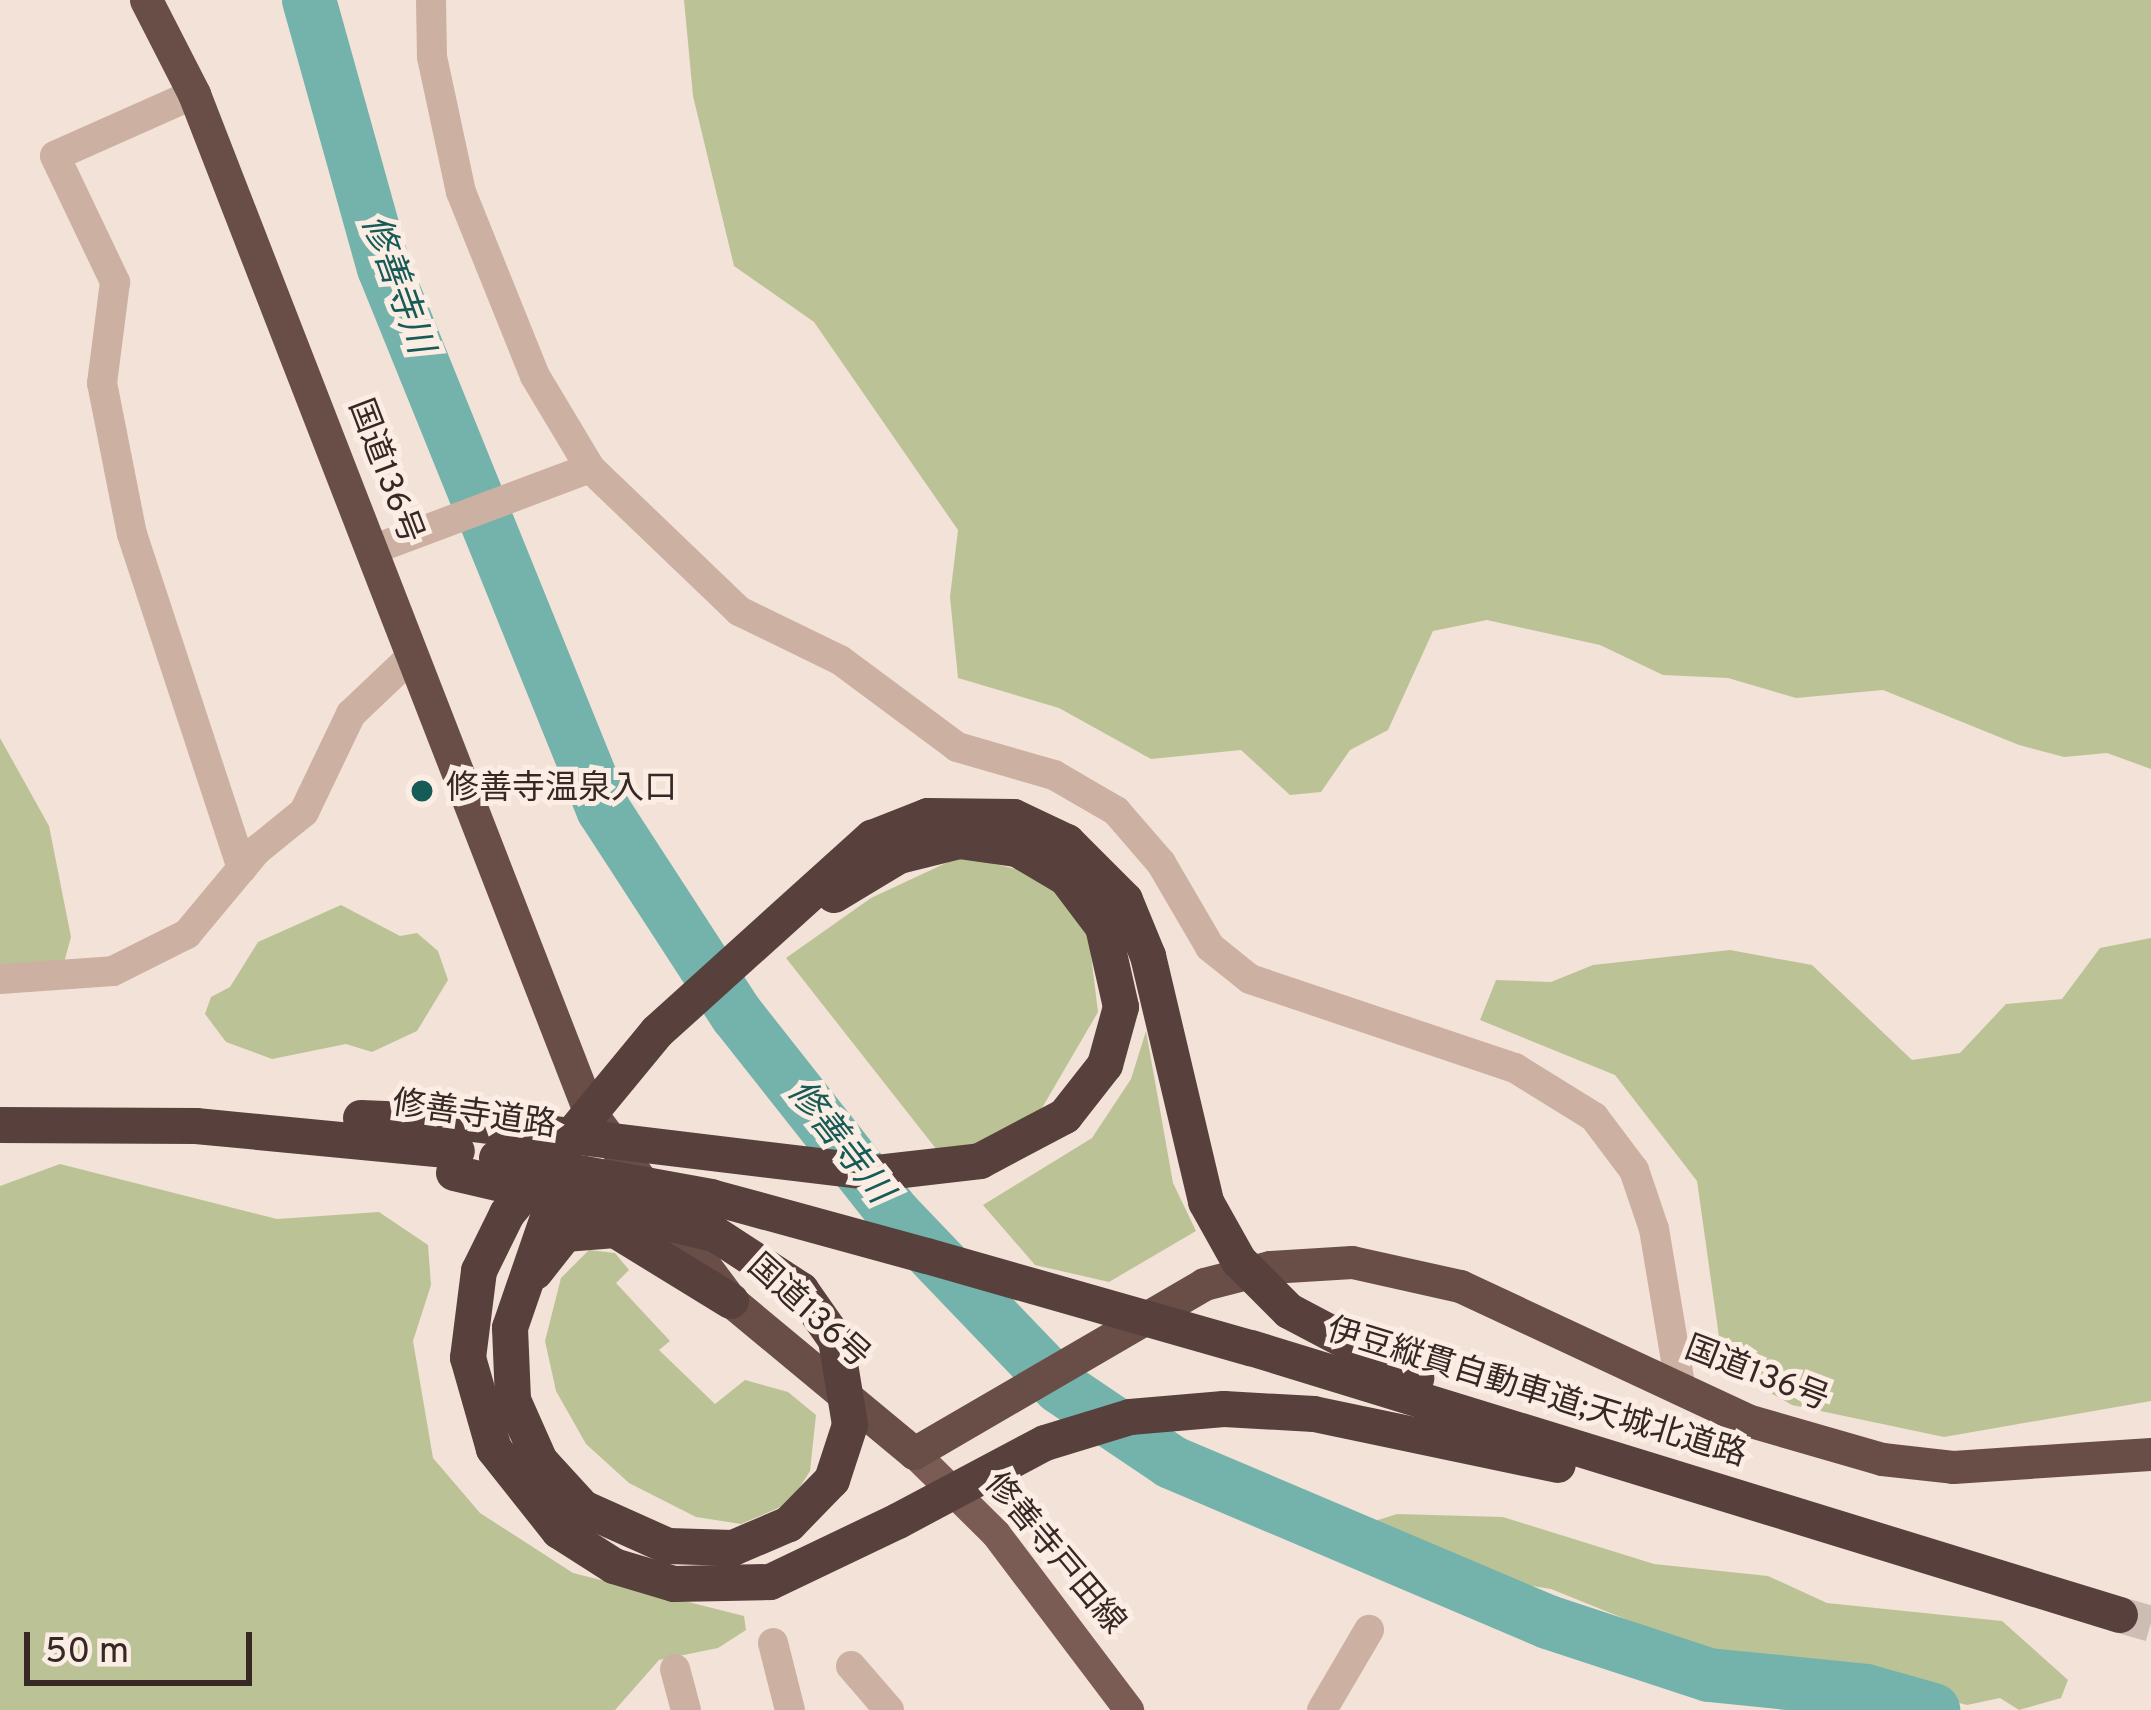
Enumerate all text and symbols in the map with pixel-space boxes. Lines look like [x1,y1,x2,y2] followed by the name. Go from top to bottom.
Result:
[350,210,440,360] water label: 修善寺川
[337,394,429,550] street label: 国道136号
[446,771,677,811] place label: 修善寺温泉入口
[409,778,435,804] marker: 修善寺温泉入口
[777,1073,899,1213] water label: 修善寺川
[390,1086,558,1148] street label: 修善寺道路
[738,1248,876,1378] street label: 国道136号
[1322,1312,1750,1478] street label: 伊豆縦貫自動車道;天城北道路
[1678,1330,1834,1422] street label: 国道136号
[974,1466,1132,1644] street label: 修善寺戸田線
[30,1608,258,1682] scale bar
[45,1630,129,1676] text: 50 m

